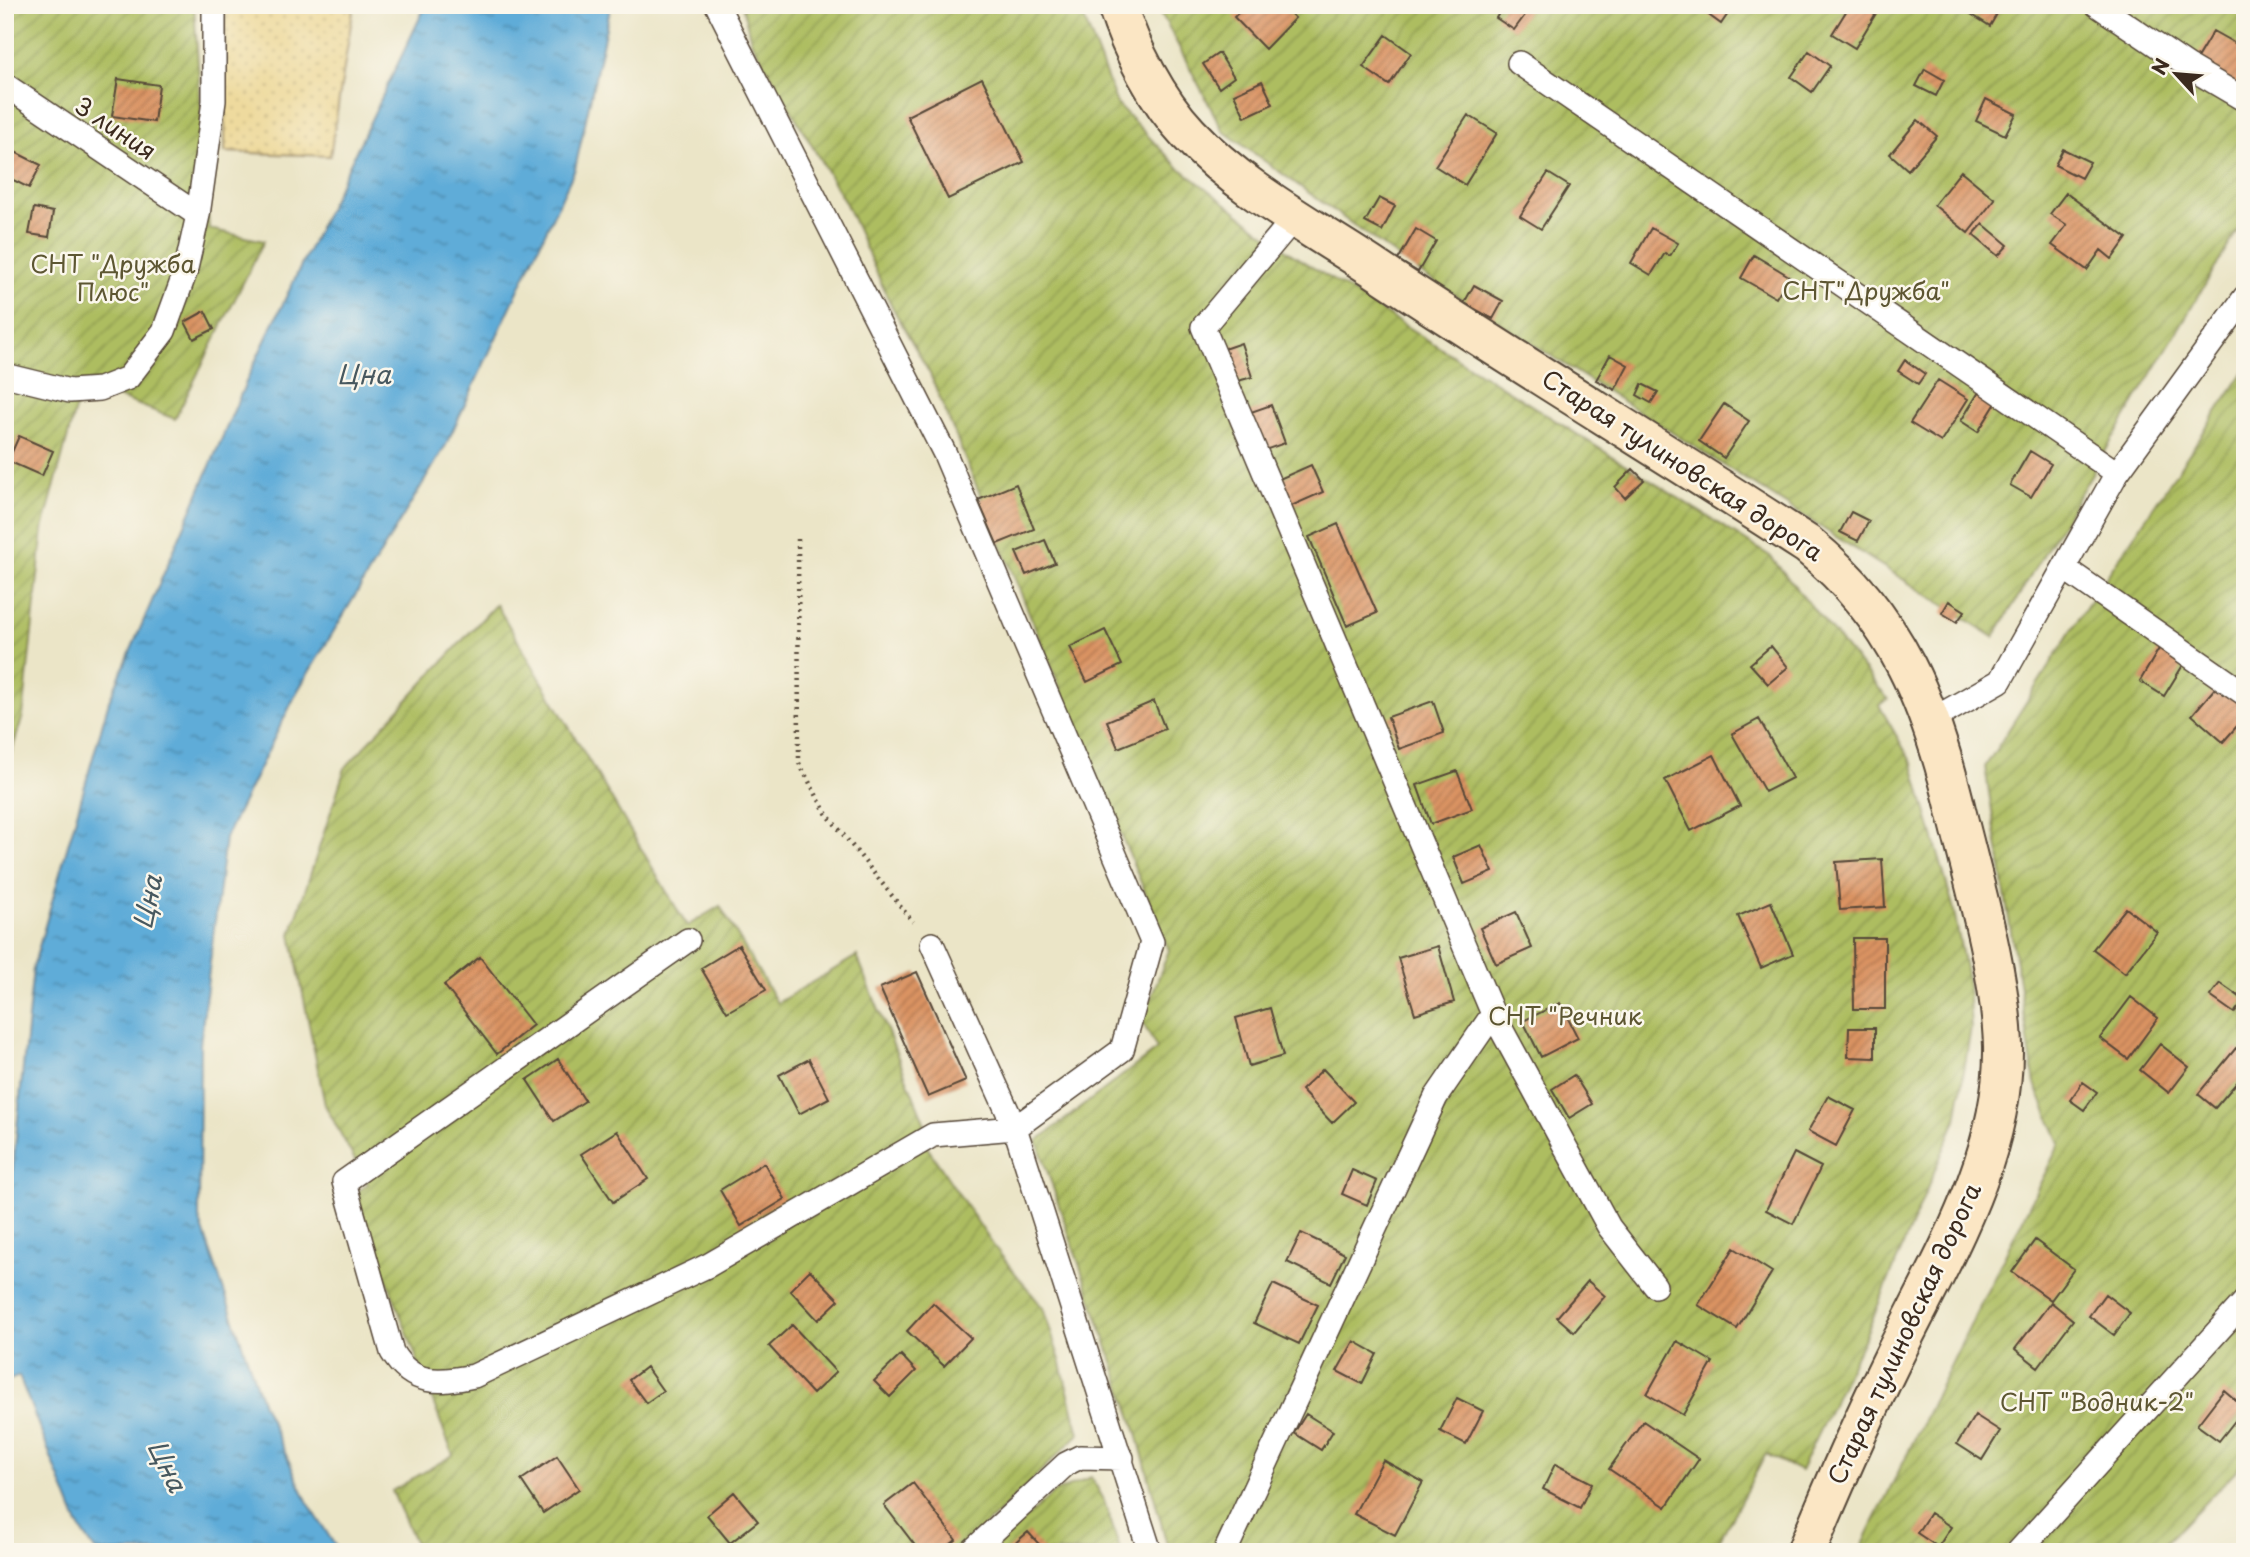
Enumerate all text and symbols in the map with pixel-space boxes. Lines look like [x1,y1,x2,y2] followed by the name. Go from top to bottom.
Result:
[2142,38,2212,108] north arrow
[2144,53,2176,79] text: N
[68,87,164,168] street label: 3 линия
[30,245,196,309] park label: СНТ "Дружба Плюс"
[1782,272,1950,308] park label: СНТ"Дружба"
[337,354,392,393] water label: Цна
[1535,360,1831,569] street label: Старая тулиновская дорога
[122,871,171,932] water label: Цна
[1488,997,1643,1033] park label: СНТ "Речник
[1817,1176,1989,1490] street label: Старая тулиновская дорога
[2000,1383,2194,1419] park label: СНТ "Водник-2"
[139,1433,198,1499] water label: Цна

